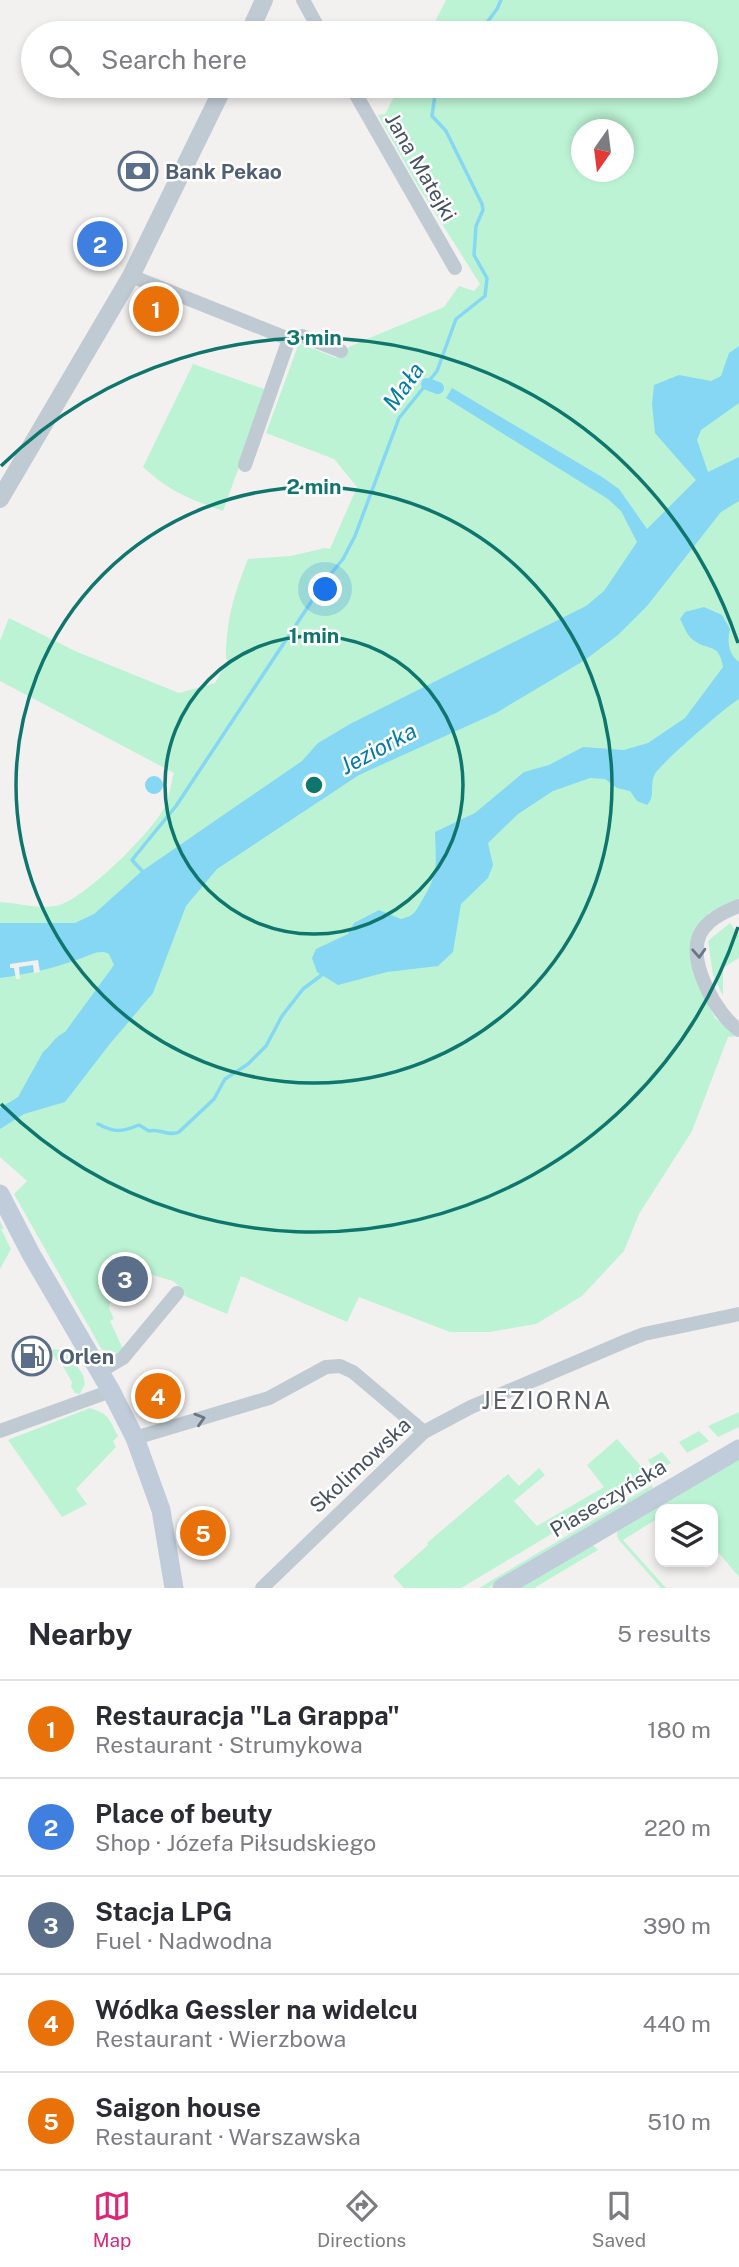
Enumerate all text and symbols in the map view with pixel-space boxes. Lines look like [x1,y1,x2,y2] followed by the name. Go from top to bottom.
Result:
[21,21,718,98] search box
[45,41,83,79] icon: search
[101,44,247,75] text: Search here
[380,108,462,226] street label: Jana Matejki
[571,119,634,182] north arrow
[117,150,159,192] bank icon: Bank Pekao
[165,159,282,184] place label: Bank Pekao
[77,218,123,270] pin: 2
[133,283,179,335] pin: 1
[286,325,342,350] text: 3 min
[377,357,429,415] water label: Mała
[286,474,342,499] text: 2 min
[308,572,342,606] your location
[289,623,339,648] text: 1 min
[335,717,421,779] water label: Jeziorka
[302,773,326,797] centre of rings
[692,948,707,959] one-way arrow
[102,1253,148,1305] pin: 3
[11,1335,53,1377] fuel station icon: Orlen
[59,1344,114,1369] place label: Orlen
[135,1370,181,1422] pin: 4
[481,1386,613,1414] district label: JEZIORNA
[194,1412,206,1427] one-way arrow
[304,1412,416,1518] street label: Skolimowska
[546,1454,670,1542] street label: Piaseczyńska
[655,1504,718,1567] map controls
[655,1504,718,1567] button: layers
[180,1507,226,1559] pin: 5
[28,1616,132,1652] text: Nearby
[617,1620,711,1647] text: 5 results
[95,1700,400,1731] text: Restauracja "La Grappa"
[46,1716,56,1743] text: 1
[647,1716,711,1743] text: 180 m
[95,1731,363,1758] text: Restaurant · Strumykowa
[95,1798,272,1829] text: Place of beuty
[44,1814,58,1841] text: 2
[644,1814,711,1841] text: 220 m
[95,1829,376,1856] text: Shop · Józefa Piłsudskiego
[95,1896,232,1927] text: Stacja LPG
[43,1912,59,1939] text: 3
[643,1912,711,1939] text: 390 m
[95,1927,272,1954] text: Fuel · Nadwodna
[95,1994,418,2025] text: Wódka Gessler na widelcu
[43,2010,59,2037] text: 4
[643,2010,711,2037] text: 440 m
[95,2025,346,2052] text: Restaurant · Wierzbowa
[95,2092,261,2123] text: Saigon house
[43,2108,59,2135] text: 5
[647,2108,711,2135] text: 510 m
[95,2123,361,2150] text: Restaurant · Warszawska
[93,2187,131,2251] tab: Map
[317,2187,406,2251] tab: Directions
[592,2187,646,2251] tab: Saved

